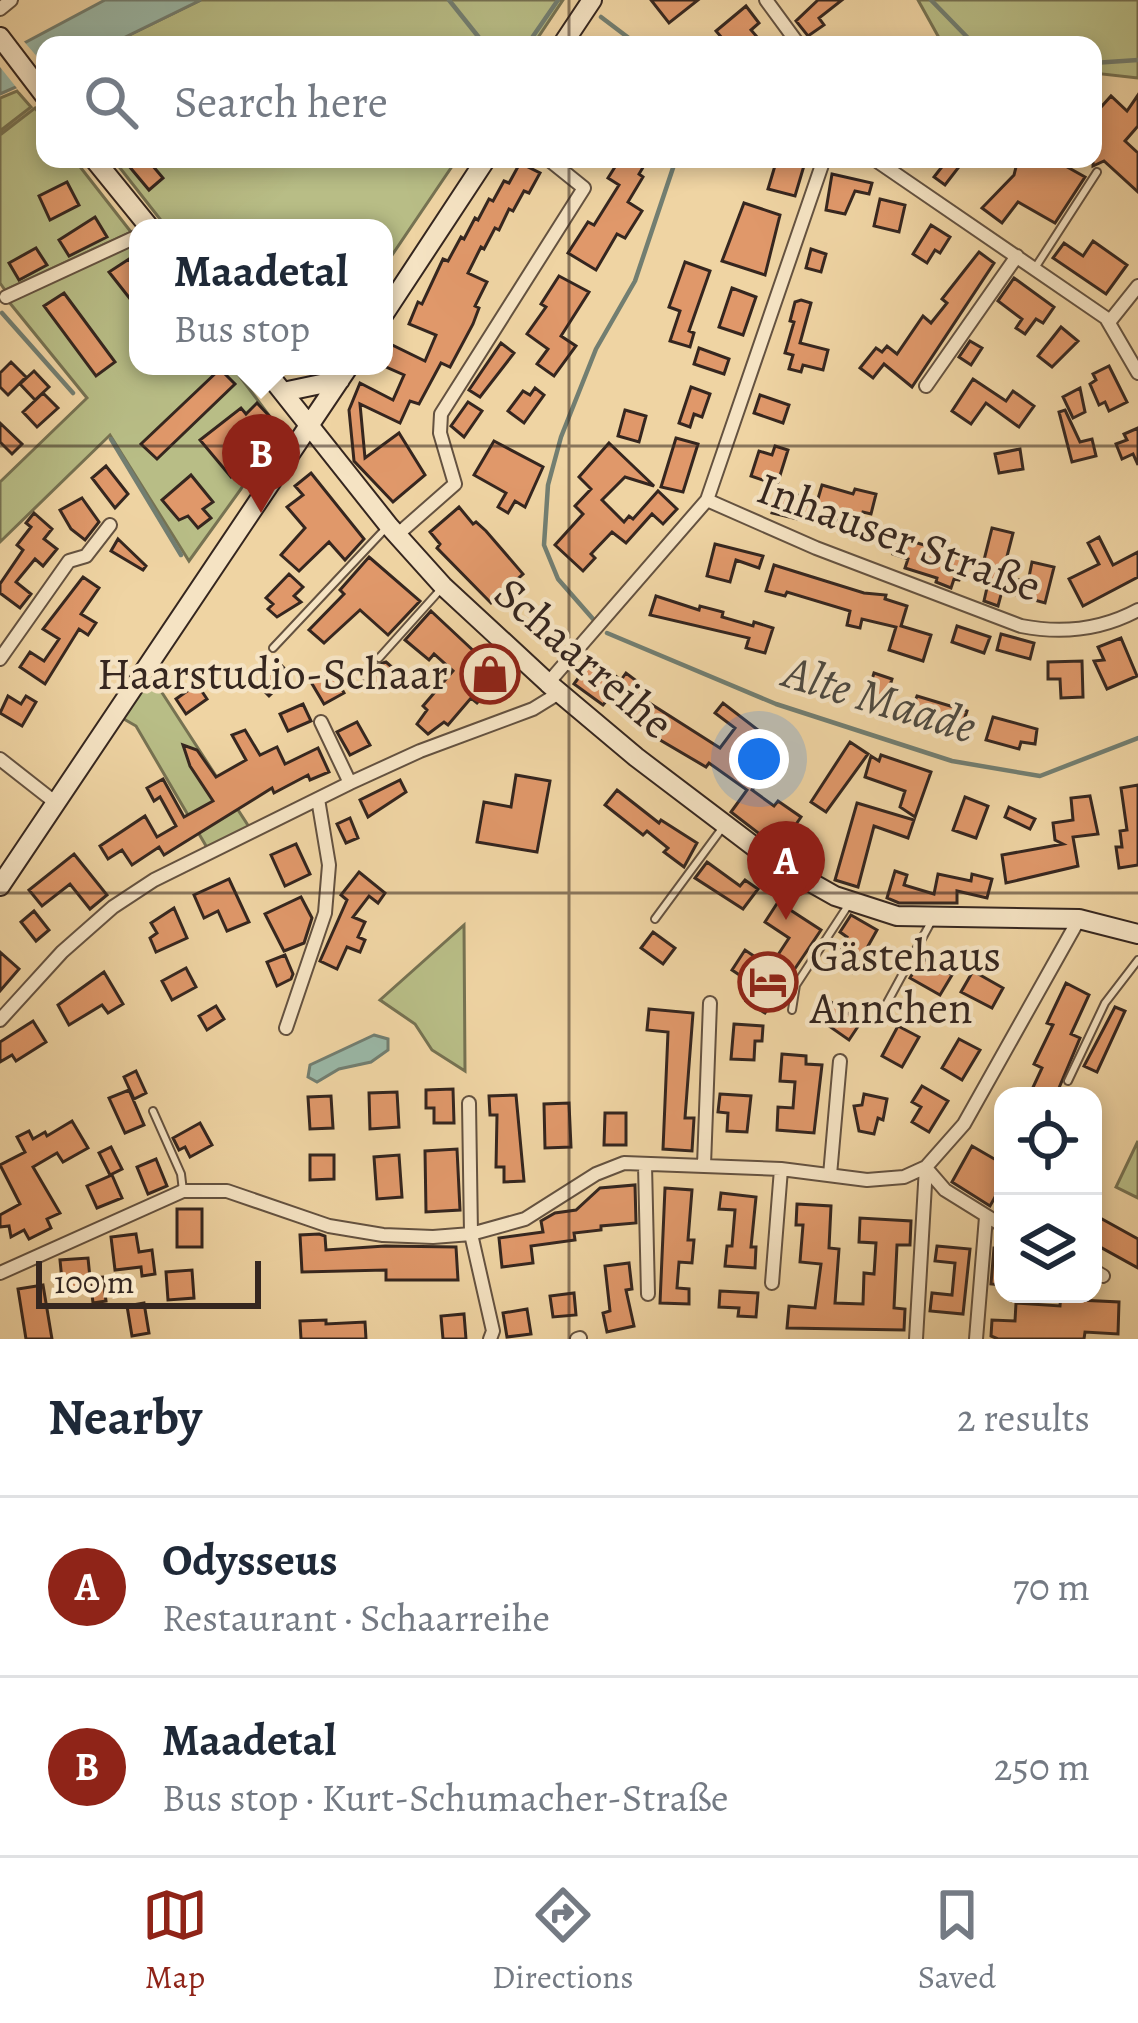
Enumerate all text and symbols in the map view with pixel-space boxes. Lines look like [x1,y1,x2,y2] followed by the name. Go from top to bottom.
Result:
[36,36,1102,168] search box
[78,69,144,135] icon: search
[174,71,388,133] text: Search here
[129,219,393,375] popup
[174,240,348,302] text: Maadetal
[174,302,310,355] text: Bus stop
[222,414,300,513] pin: B
[749,457,1049,617] street label: Inhauser Straße
[481,563,687,753] street label: Schaarreihe
[773,638,984,760] water label: Alte Maade
[97,643,448,705] place label: Haarstudio-Schaar
[459,643,521,705] shop icon: Haarstudio-Schaar
[729,729,789,789] your location
[747,821,825,920] pin: A
[809,925,1001,1039] place label: Gästehaus Annchen
[737,951,799,1013] hotel icon: Gästehaus Annchen
[994,1087,1102,1303] map controls
[994,1087,1102,1195] button: locate
[994,1195,1102,1303] button: layers
[36,1255,261,1308] scale bar
[54,1259,134,1304] text: 100 m
[48,1382,202,1452] text: Nearby
[957,1391,1090,1444] text: 2 results
[162,1529,338,1591] text: Odysseus
[75,1560,99,1613] text: A
[1013,1560,1090,1613] text: 70 m
[162,1591,550,1644] text: Restaurant · Schaarreihe
[162,1709,336,1771] text: Maadetal
[75,1740,99,1793] text: B
[994,1740,1090,1793] text: 250 m
[162,1771,729,1824] text: Bus stop · Kurt-Schumacher-Straße
[142,1882,208,1999] tab: Map
[492,1882,634,1999] tab: Directions
[918,1882,996,1999] tab: Saved

